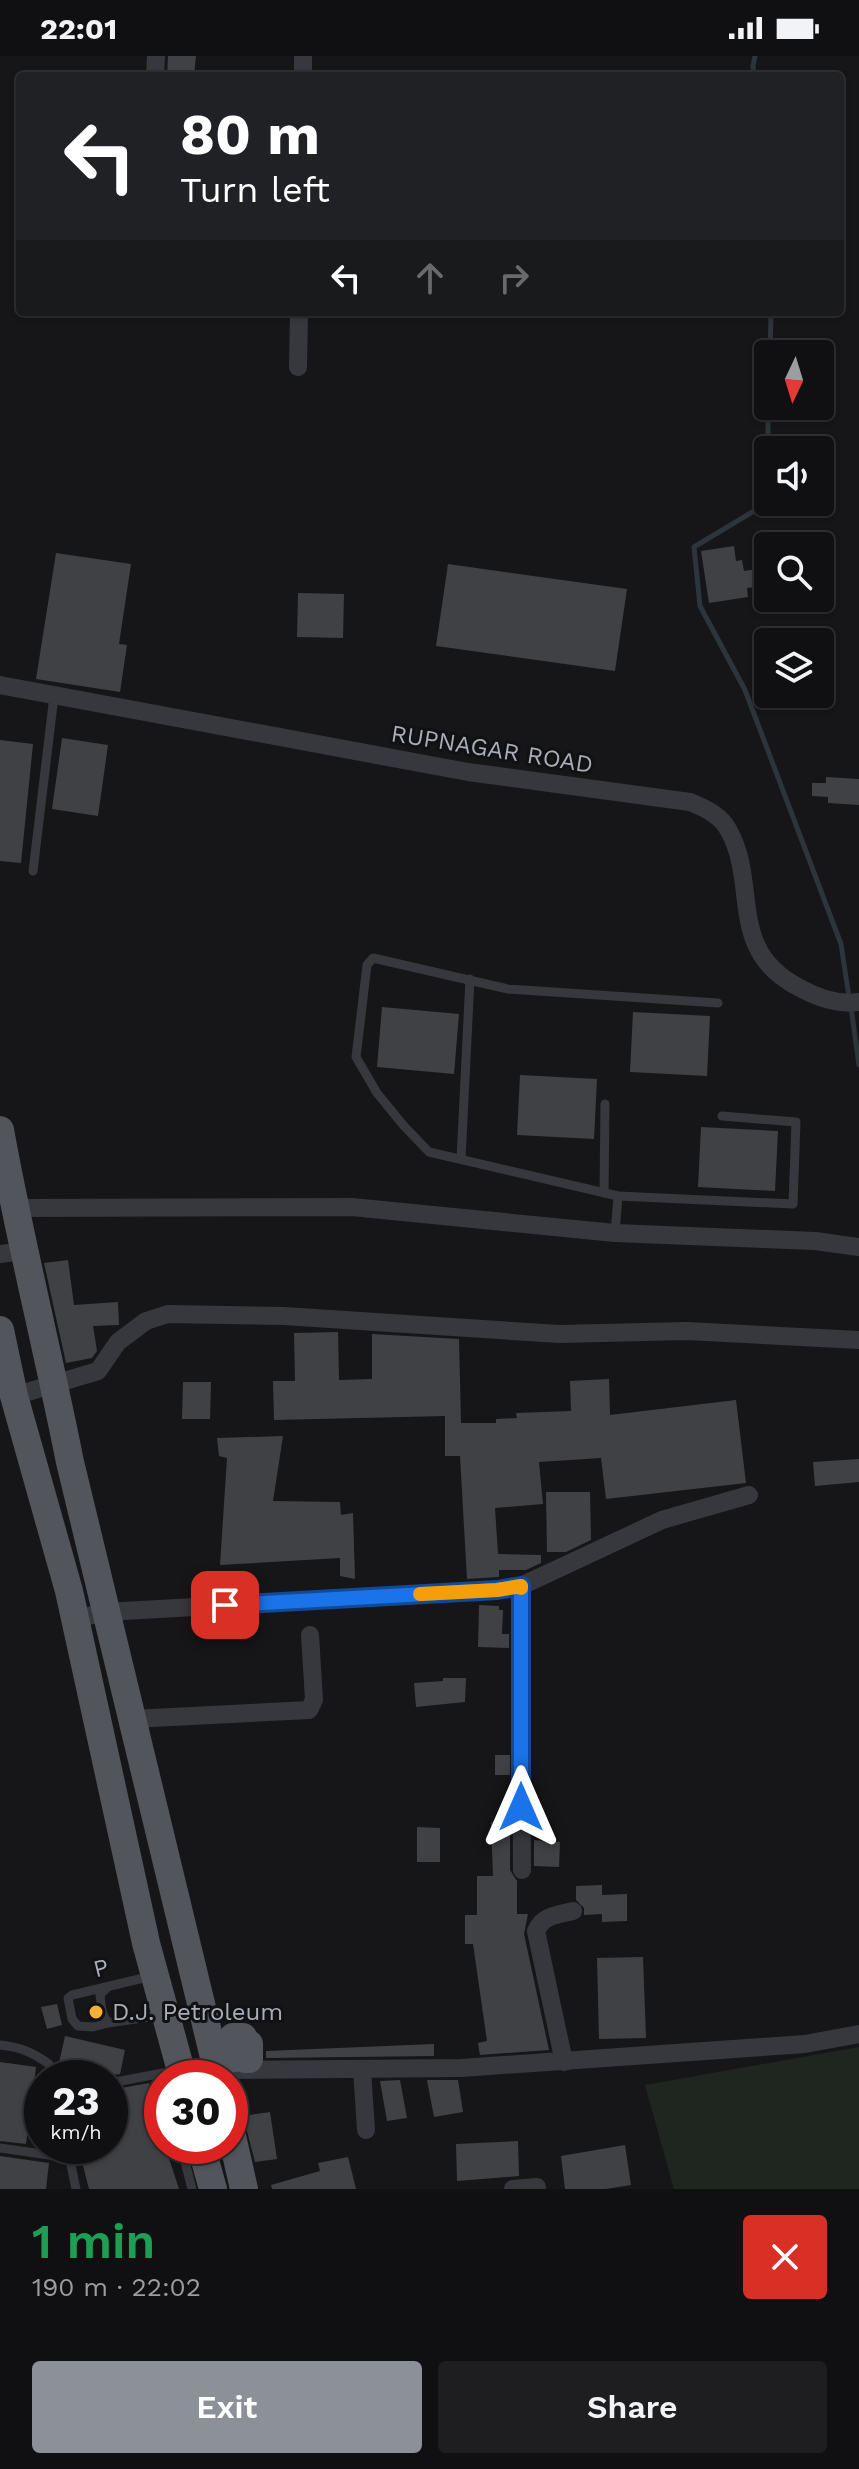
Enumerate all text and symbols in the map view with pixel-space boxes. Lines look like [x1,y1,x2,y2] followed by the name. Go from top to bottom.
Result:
[40,11,117,46] text: 22:01
[180,102,320,168] text: 80 m
[48,104,152,208] icon: left
[180,169,330,211] text: Turn left
[324,256,368,300] icon: left
[408,256,452,300] icon: ahead
[492,256,536,300] icon: right
[754,340,834,420] north arrow
[754,340,834,708] map controls
[754,436,834,516] button: sound
[754,532,834,612] button: search
[754,628,834,708] button: layers
[389,719,595,779] street label: RUPNAGAR ROAD
[191,1571,259,1639] pin
[203,1583,247,1627] icon: arrive
[479,1765,563,1849] position arrow
[91,1953,111,1983] street label: P
[112,1998,283,2026] place label: D.J. Petroleum
[87,2003,105,2021] marker: D.J. Petroleum
[144,2060,248,2164] speed limit sign: 30
[52,2078,100,2125] text: 23
[50,2120,102,2144] text: km/h
[32,2213,155,2270] text: 1 min
[743,2215,827,2299] button: close
[32,2272,201,2302] text: 190 m · 22:02
[32,2361,422,2453] button: Exit
[438,2361,827,2453] button: Share

